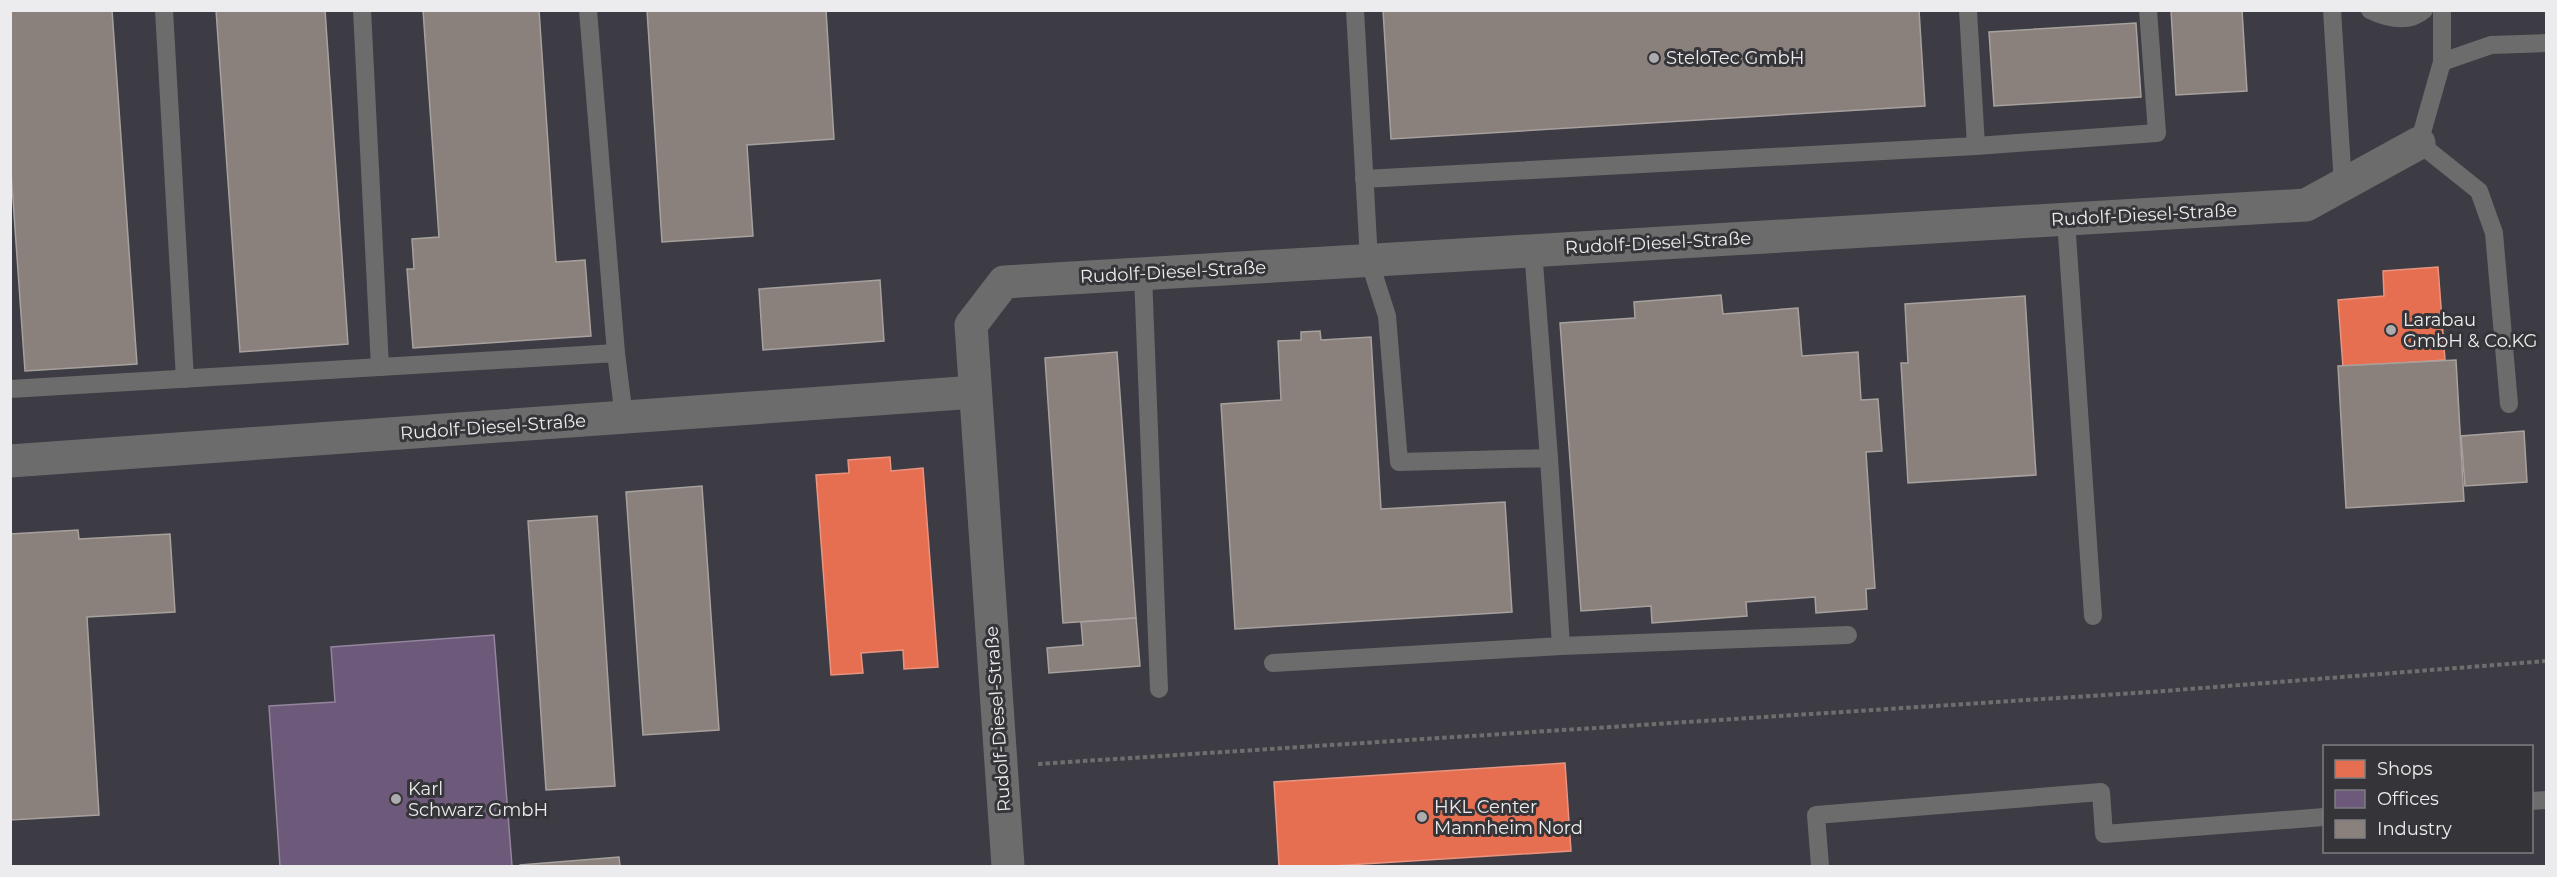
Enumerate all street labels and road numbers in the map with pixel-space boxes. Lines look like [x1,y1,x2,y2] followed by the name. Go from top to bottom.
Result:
[2050,199,2238,231] street label: Rudolf-Diesel-Straße
[1564,227,1752,259] street label: Rudolf-Diesel-Straße
[1079,256,1267,288] street label: Rudolf-Diesel-Straße
[399,410,587,444] street label: Rudolf-Diesel-Straße
[981,625,1015,813] street label: Rudolf-Diesel-Straße

